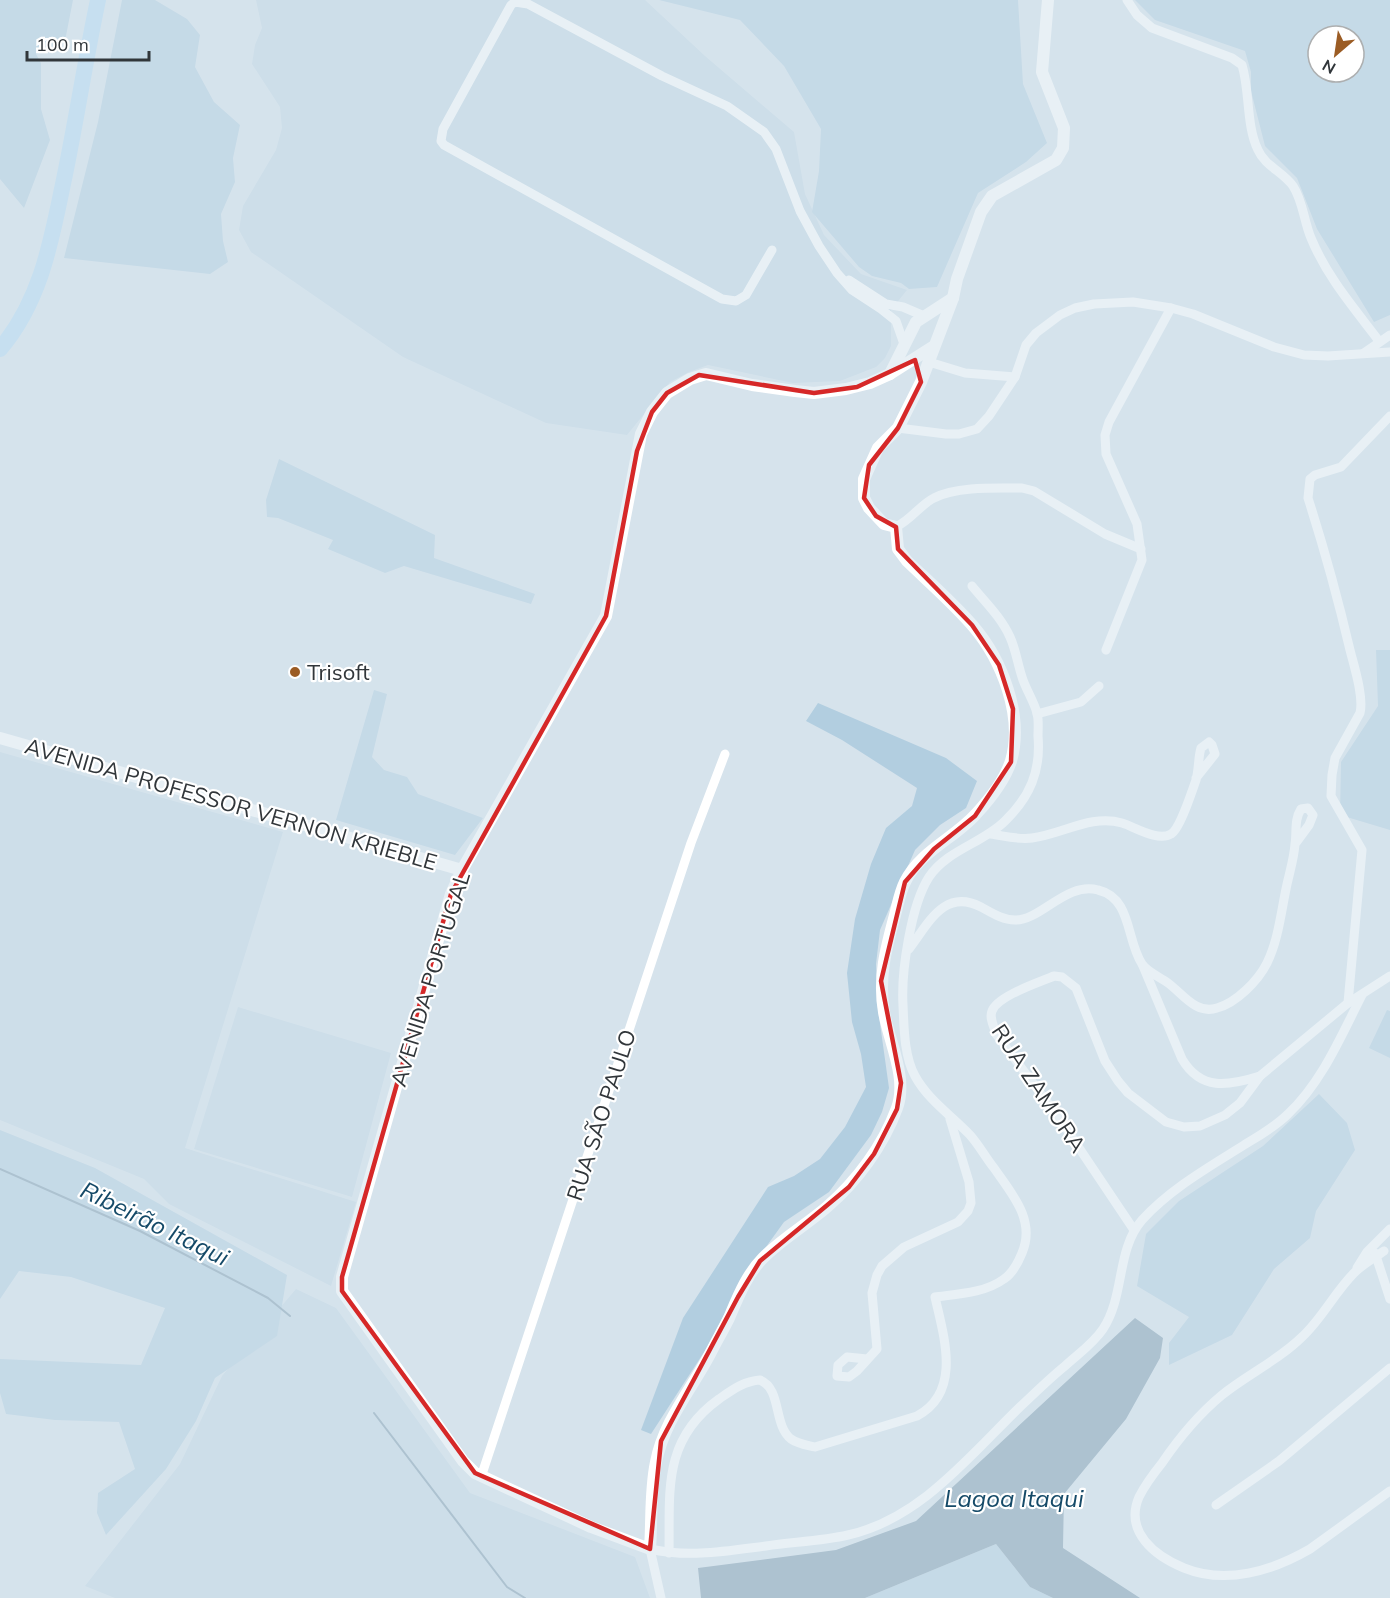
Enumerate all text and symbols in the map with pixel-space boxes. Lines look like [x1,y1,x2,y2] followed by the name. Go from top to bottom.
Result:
[27,24,148,62] scale bar
[1306,24,1366,84] north arrow
[36,33,89,56] text: 100 m
[1319,55,1339,79] text: N
[307,658,370,686] place label: Trisoft
[288,665,302,679] marker: Trisoft
[22,732,440,876] street label: AVENIDA PROFESSOR VERNON KRIEBLE
[384,868,476,1090] street label: AVENIDA PORTUGAL
[986,1018,1092,1158] street label: RUA ZAMORA
[560,1026,642,1204] street label: RUA SÃO PAULO
[76,1174,234,1272] water label: Ribeirão Itaqui
[944,1483,1084,1513] water label: Lagoa Itaqui

